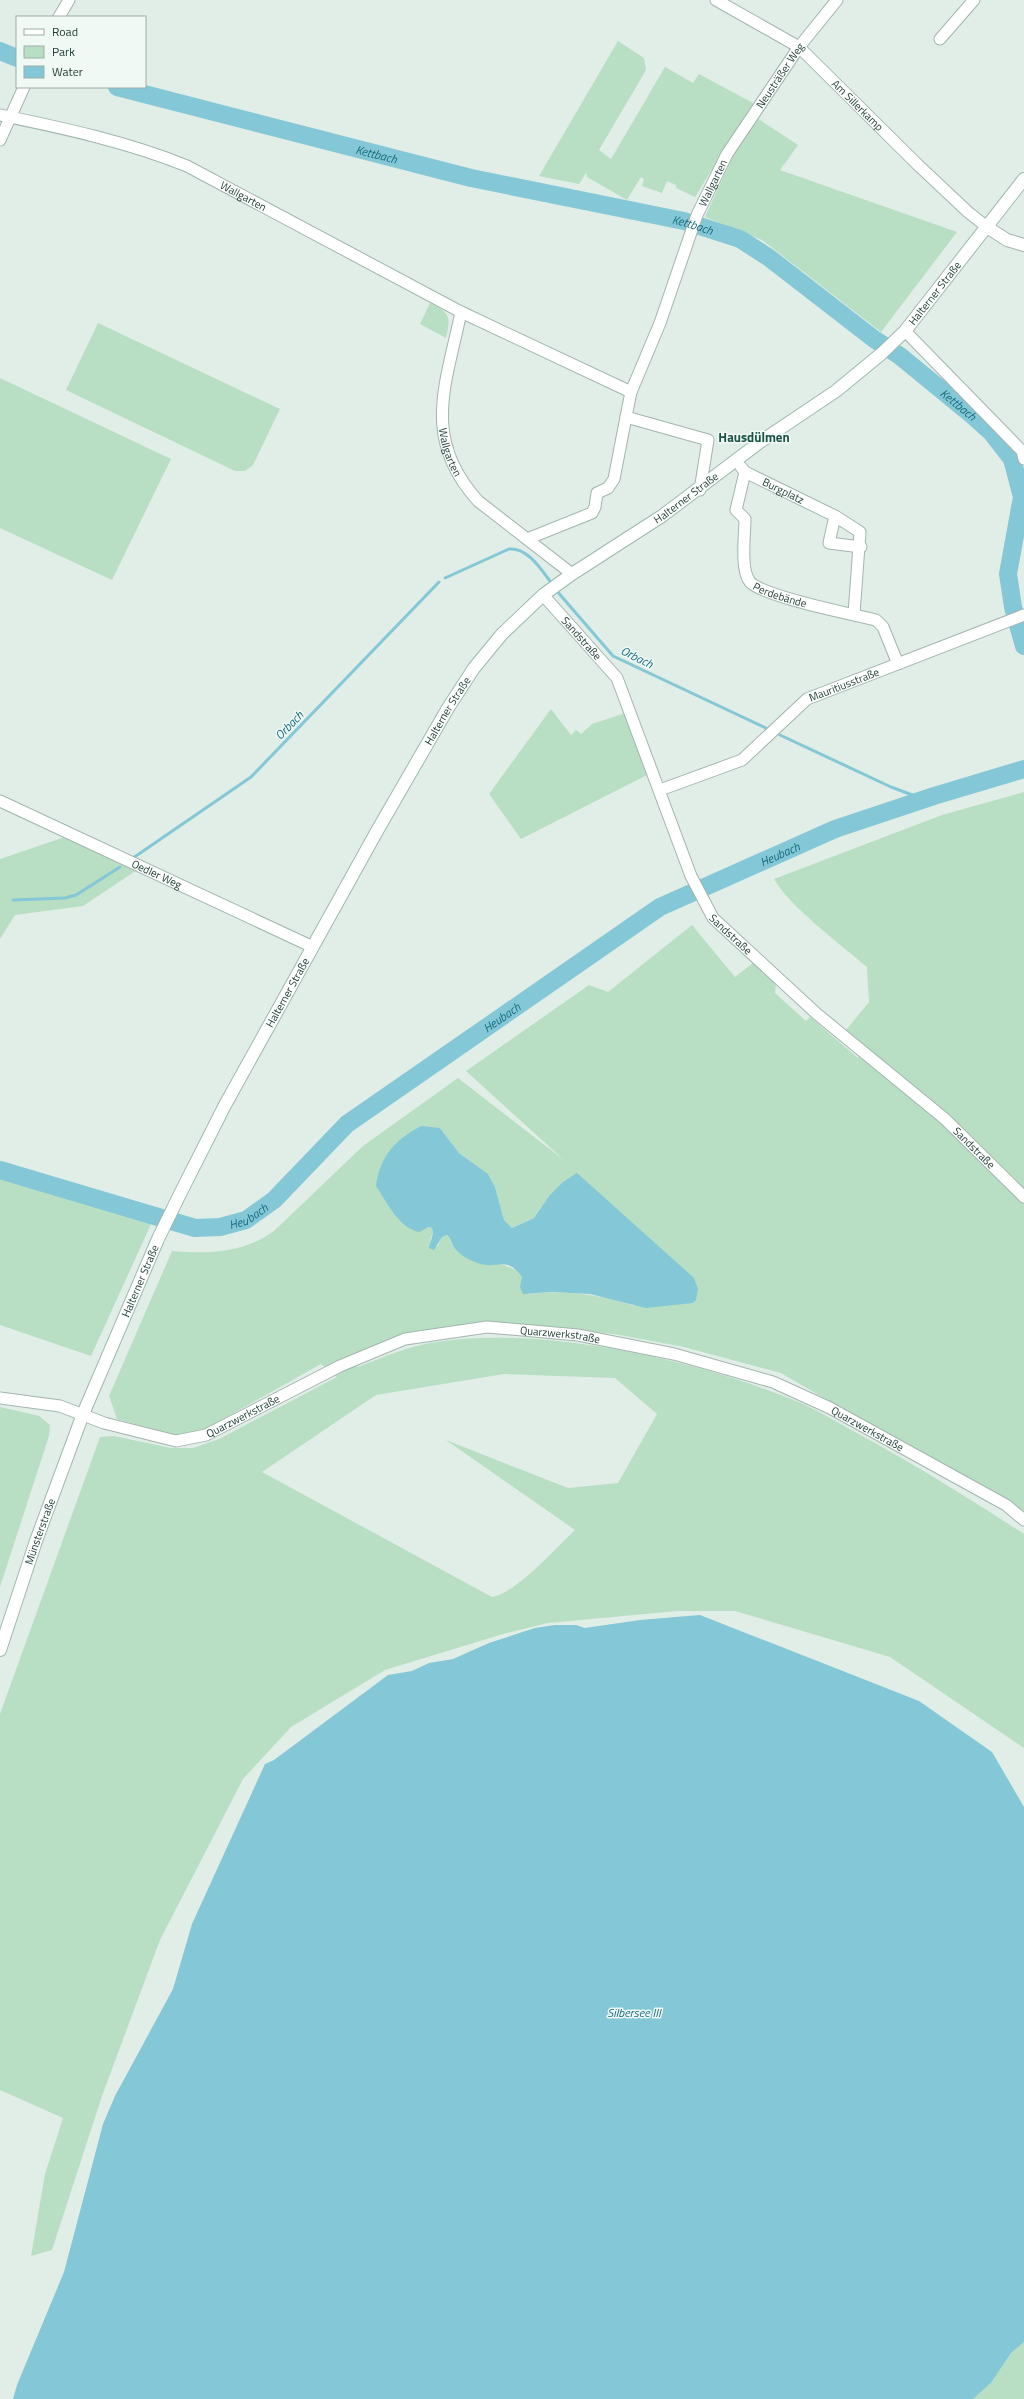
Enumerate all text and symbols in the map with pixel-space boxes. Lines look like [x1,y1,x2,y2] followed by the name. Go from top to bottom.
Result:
[16,16,146,88] legend
[52,22,78,41] text: Road
[752,39,808,111] street label: Neusträßer Weg
[52,42,75,61] text: Park
[52,62,83,81] text: Water
[828,76,887,135] street label: Am Sillerkamp
[354,139,400,168] water label: Kettbach
[694,157,731,209] street label: Wallgarten
[217,177,270,215] street label: Wallgarten
[671,209,717,240] water label: Kettbach
[905,257,965,328] street label: Halterner Straße
[936,383,982,425] water label: Kettbach
[435,427,466,479] street label: Wallgarten
[718,427,790,447] district label: Hausdülmen
[650,468,722,527] street label: Halterner Straße
[760,474,807,508] street label: Burgplatz
[750,578,809,611] street label: Perdebände
[558,613,606,664] street label: Sandstraße
[617,641,657,673] water label: Orbach
[806,664,882,706] street label: Mauritiusstraße
[420,673,475,748] street label: Halterner Straße
[270,705,308,744] water label: Orbach
[757,836,804,871] water label: Heubach
[129,856,185,893] street label: Oedler Weg
[706,910,756,959] street label: Sandstraße
[262,954,313,1030] street label: Halterner Straße
[479,997,525,1037] water label: Heubach
[949,1123,999,1173] street label: Sandstraße
[227,1197,272,1234] water label: Heubach
[117,1242,163,1320] street label: Halterner Straße
[519,1322,602,1347] street label: Quarzwerkstraße
[203,1390,283,1442] street label: Quarzwerkstraße
[828,1402,907,1455] street label: Quarzwerkstraße
[21,1496,59,1567] street label: Münsterstraße
[607,2003,662,2022] water label: Silbersee III

